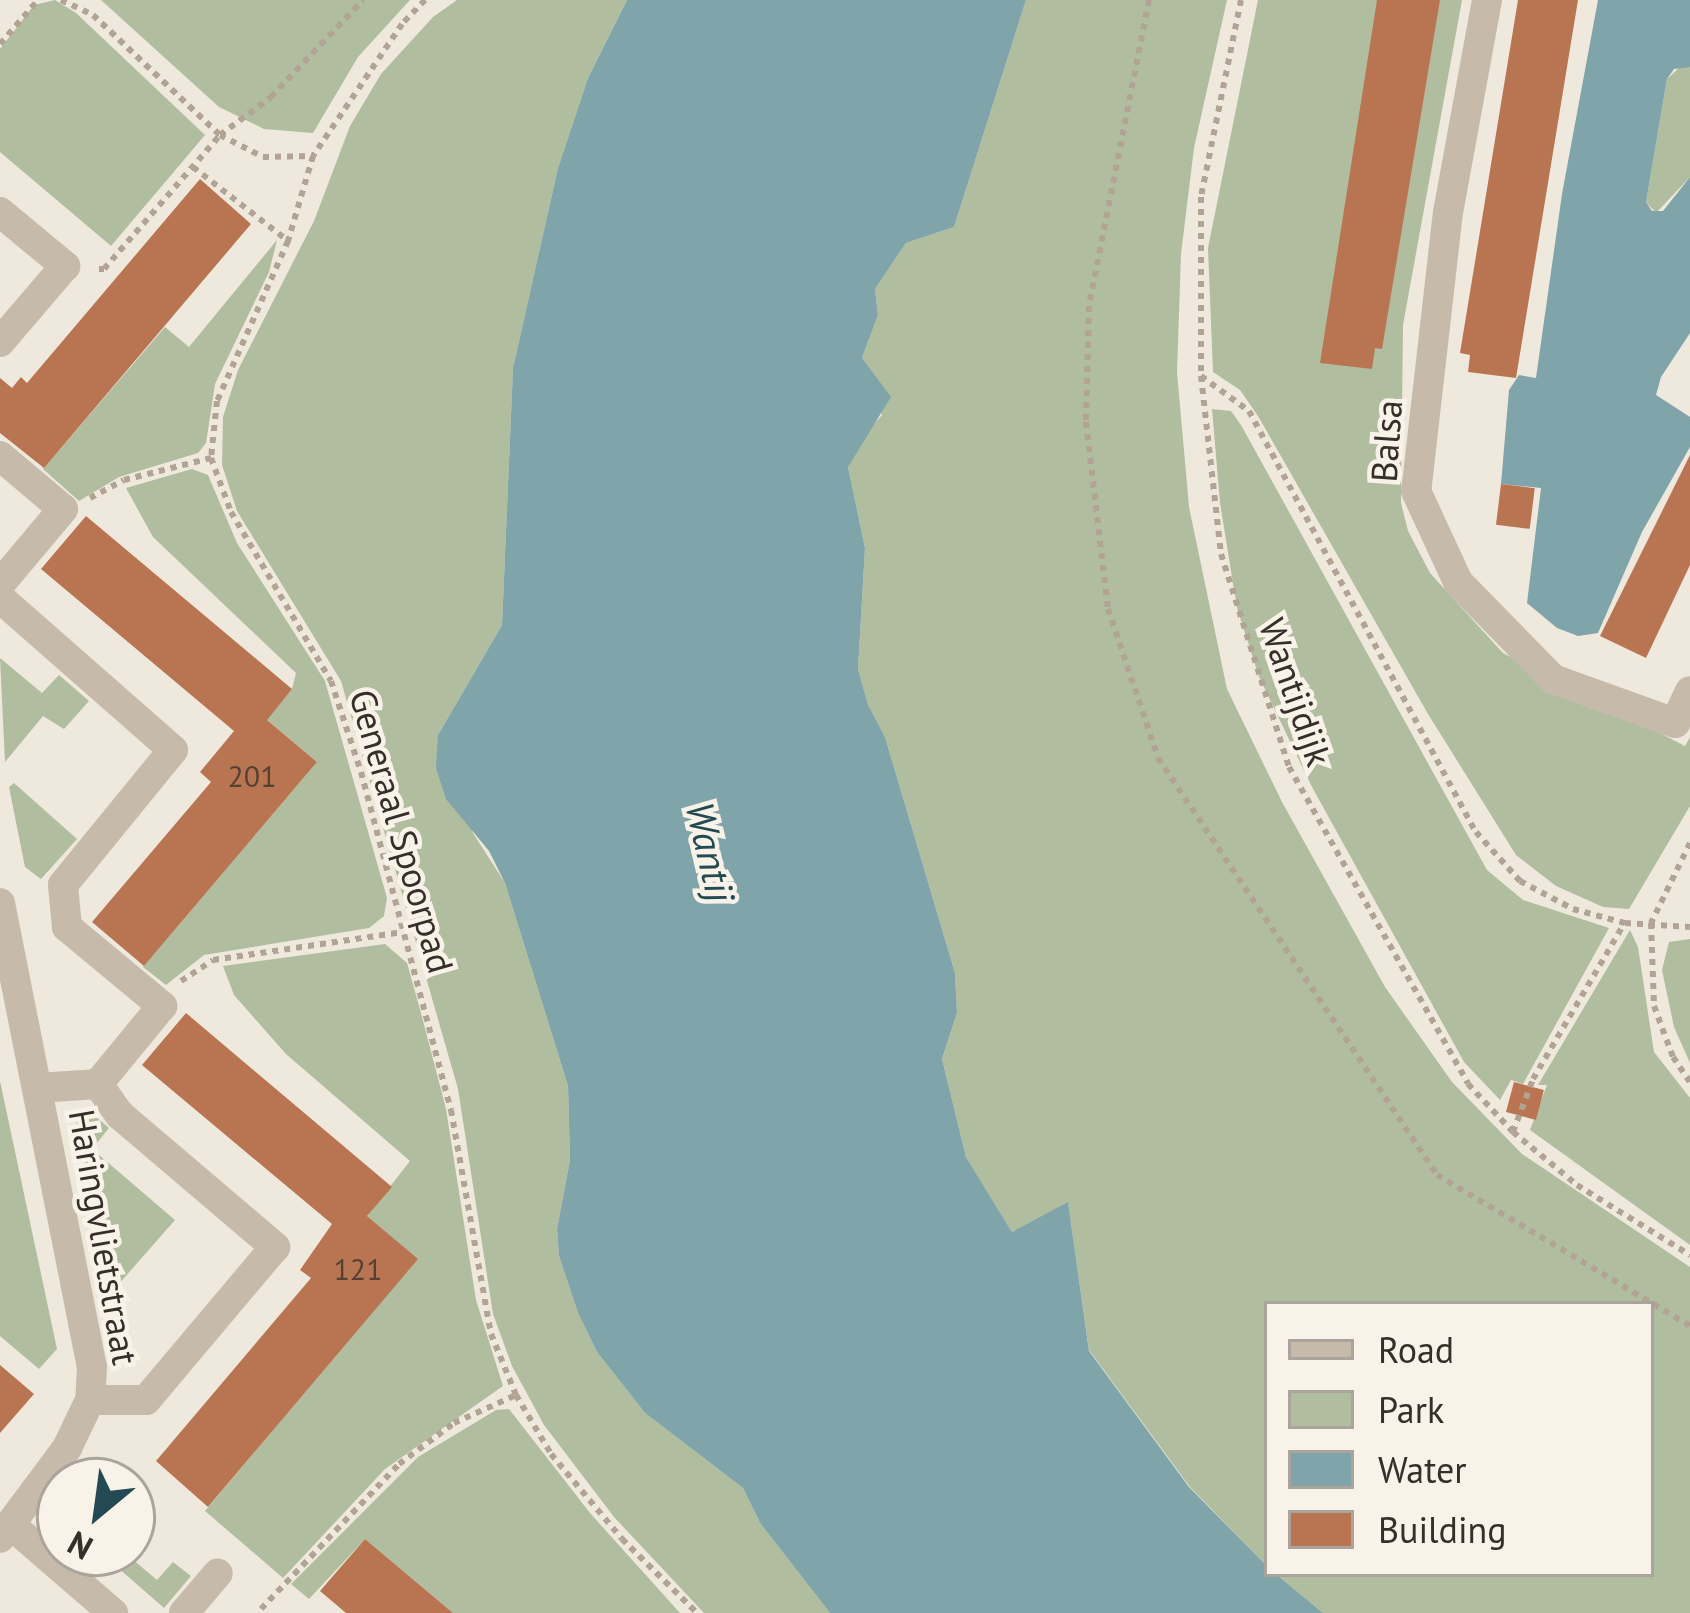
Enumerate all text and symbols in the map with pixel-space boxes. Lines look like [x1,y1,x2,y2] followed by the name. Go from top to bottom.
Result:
[1362,398,1410,484] street label: Balsa
[1251,613,1341,771] street label: Wantijdijk
[341,684,463,978] street label: Generaal Spoorpad
[227,758,277,794] house number: 201
[676,798,744,906] water label: Wantij
[60,1106,148,1368] street label: Haringvlietstraat
[333,1251,383,1287] house number: 121
[1264,1301,1654,1577] legend
[1378,1326,1454,1373] text: Road
[1378,1386,1444,1433] text: Park
[1378,1446,1467,1493] text: Water
[36,1457,156,1577] north arrow
[1378,1506,1507,1553] text: Building
[60,1522,100,1570] text: N

